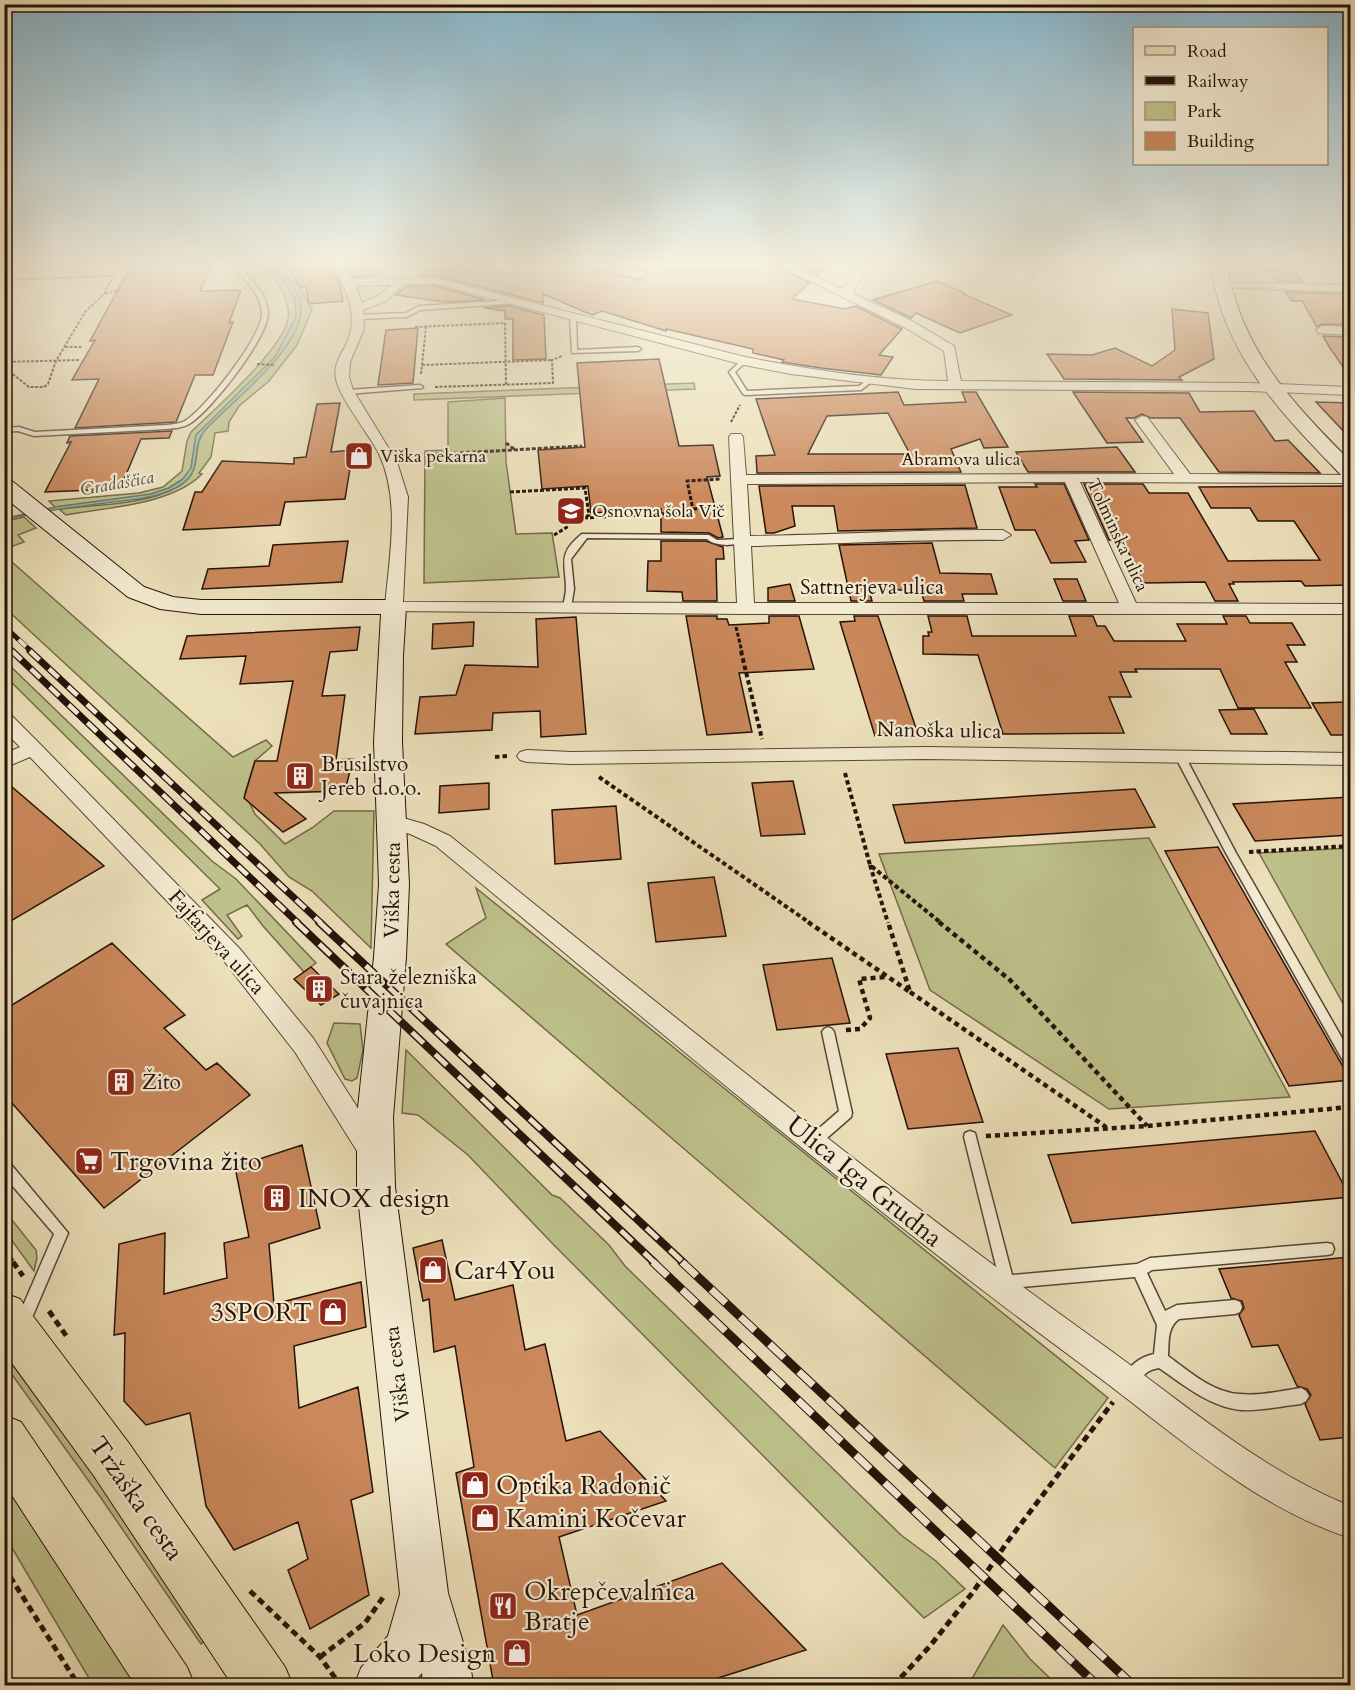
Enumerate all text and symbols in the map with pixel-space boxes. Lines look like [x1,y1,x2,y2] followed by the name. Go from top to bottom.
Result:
[1133,27,1328,165] legend
[1187,39,1227,64] text: Road
[1187,69,1249,94] text: Railway
[1187,99,1222,124] text: Park
[1187,129,1255,154] text: Building
[343,440,375,472] shop icon: Viška pekarna
[380,444,487,469] place label: Viška pekarna
[902,447,1021,472] street label: Abramova ulica
[78,465,156,502] water label: Gradaščica
[1080,475,1155,596] street label: Tolminska ulica
[555,495,587,527] school or university icon: Osnovna šola Vič
[592,499,725,524] place label: Osnovna šola Vič
[800,573,944,602] street label: Sattnerjeva ulica
[876,715,1002,746] street label: Nanoška ulica
[318,750,422,803] place label: Brusilstvo Jereb d.o.o.
[284,760,316,792] building icon: Brusilstvo Jereb d.o.o.
[377,842,408,938] street label: Viška cesta
[162,883,272,1001] street label: Fajfarjeva ulica
[340,963,477,1016] place label: Stara železniška čuvajnica
[303,973,335,1005] building icon: Stara železniška čuvajnica
[105,1066,137,1098] building icon: Žito
[142,1067,181,1097] place label: Žito
[779,1108,950,1255] street label: Ulica Iga Grudna
[110,1144,262,1179] place label: Trgovina žito
[73,1145,105,1177] supermarket icon: Trgovina žito
[298,1181,450,1216] place label: INOX design
[261,1182,293,1214] building icon: INOX design
[454,1253,556,1288] place label: Car4You
[417,1254,449,1286] shop icon: Car4You
[211,1295,312,1330] place label: 3SPORT
[317,1296,349,1328] shop icon: 3SPORT
[377,1324,418,1423] street label: Viška cesta
[81,1429,192,1567] street label: Tržaška cesta
[496,1468,671,1503] place label: Optika Radonič
[459,1469,491,1501] shop icon: Optika Radonič
[506,1501,686,1536] place label: Kamini Kočevar
[469,1502,501,1534] shop icon: Kamini Kočevar
[524,1574,695,1639] place label: Okrepčevalnica Bratje
[487,1590,519,1622] restaurant icon: Okrepčevalnica Bratje
[353,1636,496,1671] place label: Loko Design
[501,1637,533,1669] shop icon: Loko Design

